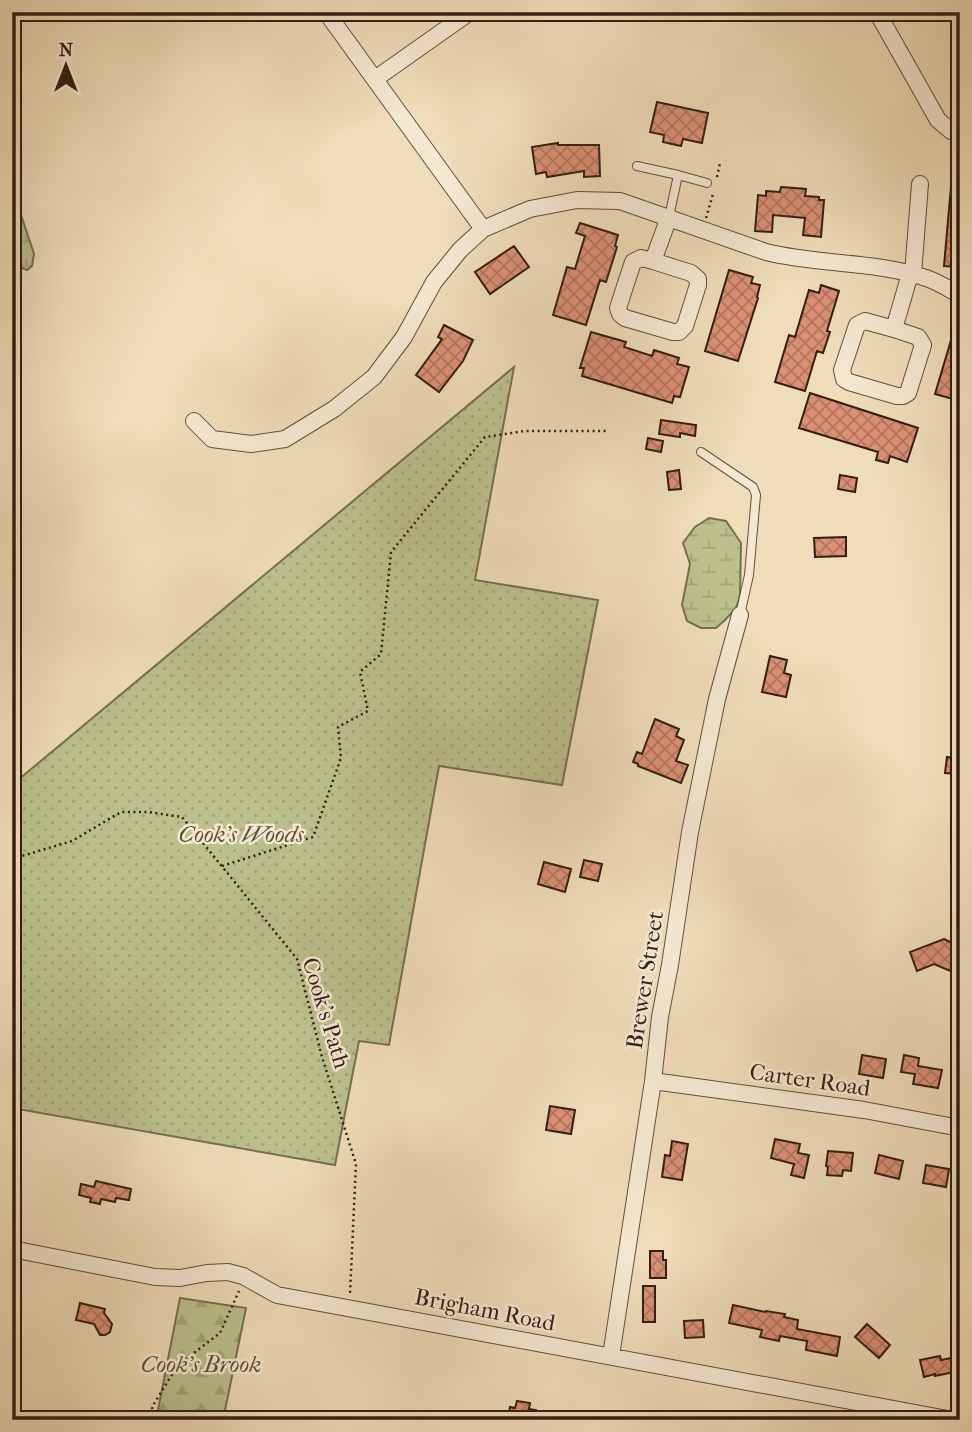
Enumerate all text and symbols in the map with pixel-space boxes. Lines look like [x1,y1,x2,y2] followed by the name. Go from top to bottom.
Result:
[32,32,102,102] north arrow
[59,39,74,61] text: N
[178,821,304,848] park label: Cook's Woods
[621,909,669,1051] street label: Brewer Street
[296,954,356,1072] street label: Cook's Path
[748,1058,873,1102] street label: Carter Road
[412,1283,558,1337] street label: Brigham Road
[141,1351,261,1378] park label: Cook's Brook

